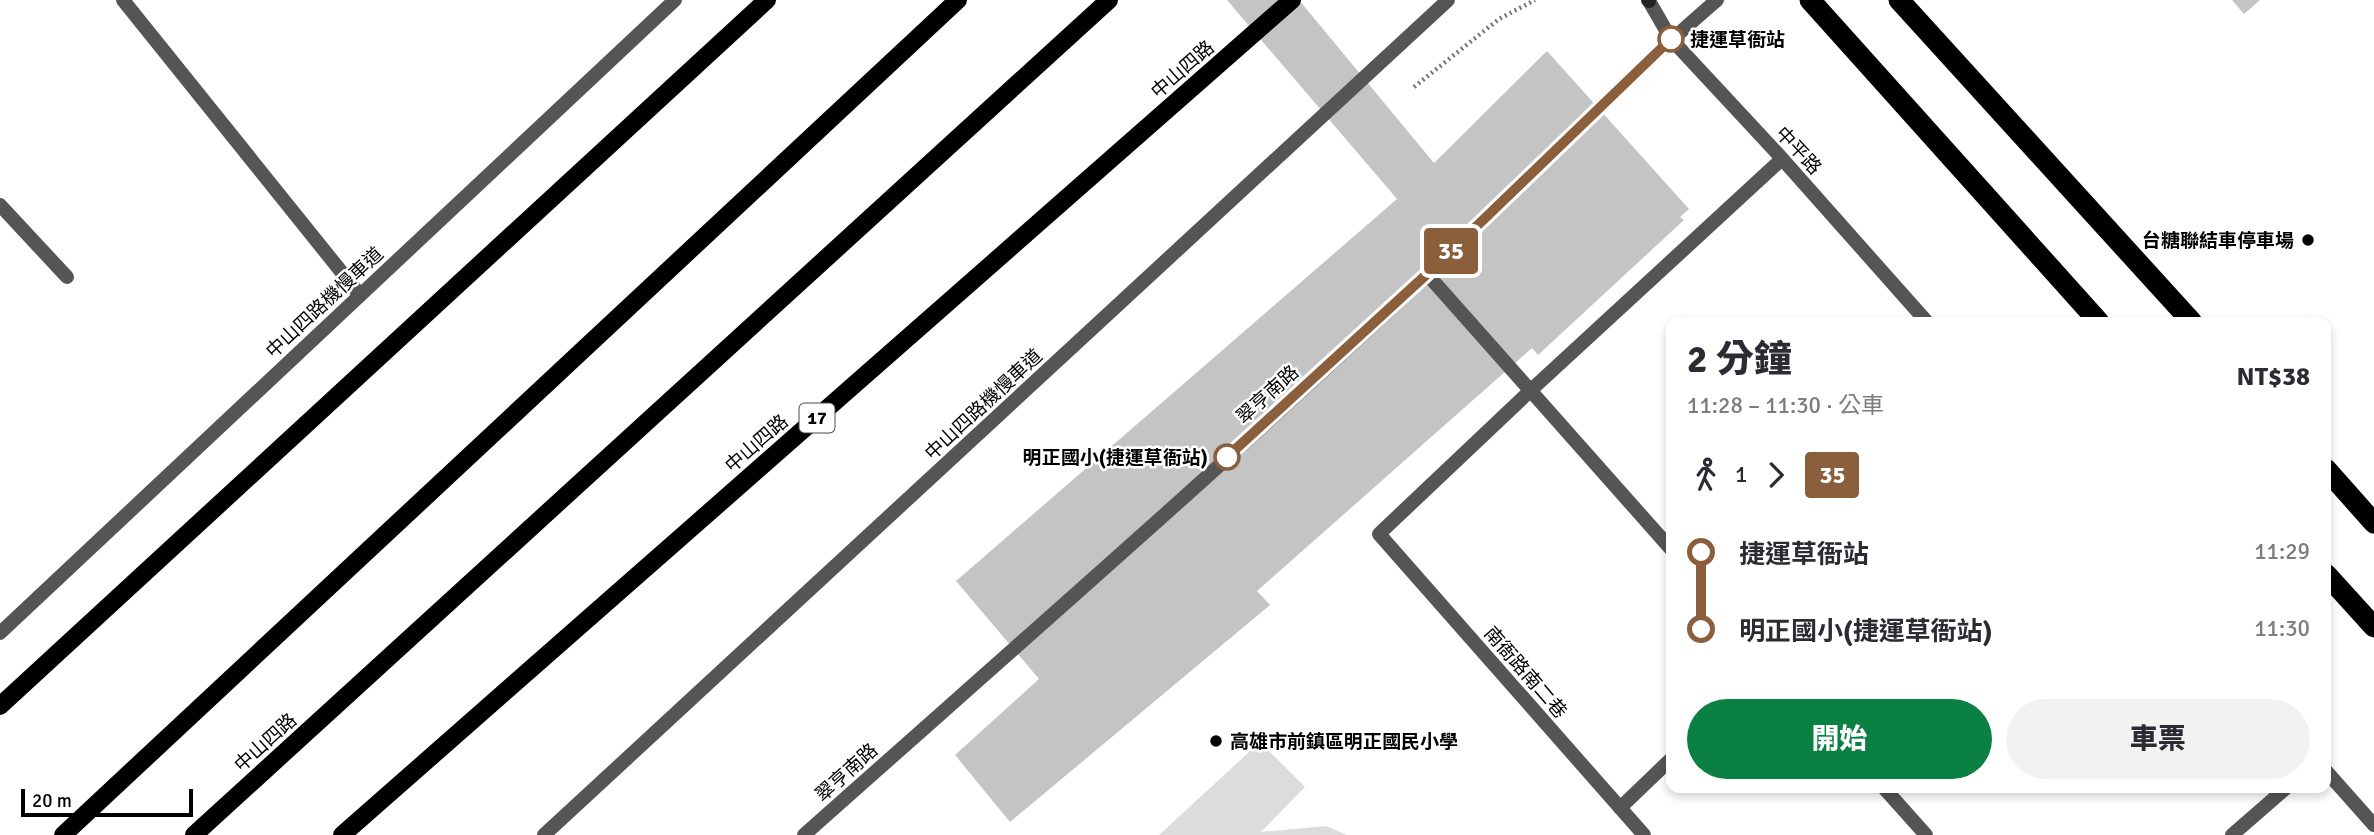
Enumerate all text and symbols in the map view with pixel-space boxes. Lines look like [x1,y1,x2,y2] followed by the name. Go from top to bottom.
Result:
[1658,26,1684,52] marker: 捷運草衙站
[1690,28,1785,52] place label: 捷運草衙站
[1146,36,1219,104] street label: 中山四路
[1770,122,1826,180] street label: 中平路
[1420,228,1482,274] line badge: 35
[2142,229,2294,253] place label: 台糖聯結車停車場
[2300,232,2316,248] marker: 台糖聯結車停車場
[1438,236,1464,266] text: 35
[261,242,388,363] street label: 中山四路機慢車道
[1687,336,1792,383] text: 2 分鐘
[920,344,1047,465] street label: 中山四路機慢車道
[1231,360,1304,429] street label: 翠亨南路
[2237,361,2310,393] text: NT$38
[1687,391,1884,420] text: 11:28 – 11:30 · 公車
[800,404,834,432] road number: 17
[720,410,793,478] street label: 中山四路
[1214,444,1240,470] marker: 明正國小(捷運草衙站)
[1023,446,1208,470] place label: 明正國小(捷運草衙站)
[1687,456,1725,494] icon: walk
[1757,456,1795,494] icon: forward
[1735,460,1747,489] text: 1
[1819,460,1845,490] text: 35
[2254,537,2310,566] text: 11:29
[1739,539,1869,571] text: 捷運草衙站
[2254,614,2310,643] text: 11:30
[1739,616,1993,648] text: 明正國小(捷運草衙站)
[1479,622,1572,724] street label: 南衙路南二巷
[1687,699,1992,779] button: 開始
[2006,699,2310,779] button: 車票
[229,708,302,777] street label: 中山四路
[1230,730,1458,754] place label: 高雄市前鎮區明正國民小學
[1208,733,1224,749] marker: 高雄市前鎮區明正國民小學
[810,738,883,807] street label: 翠亨南路
[21,786,192,818] scale bar
[32,789,72,813] text: 20 m

